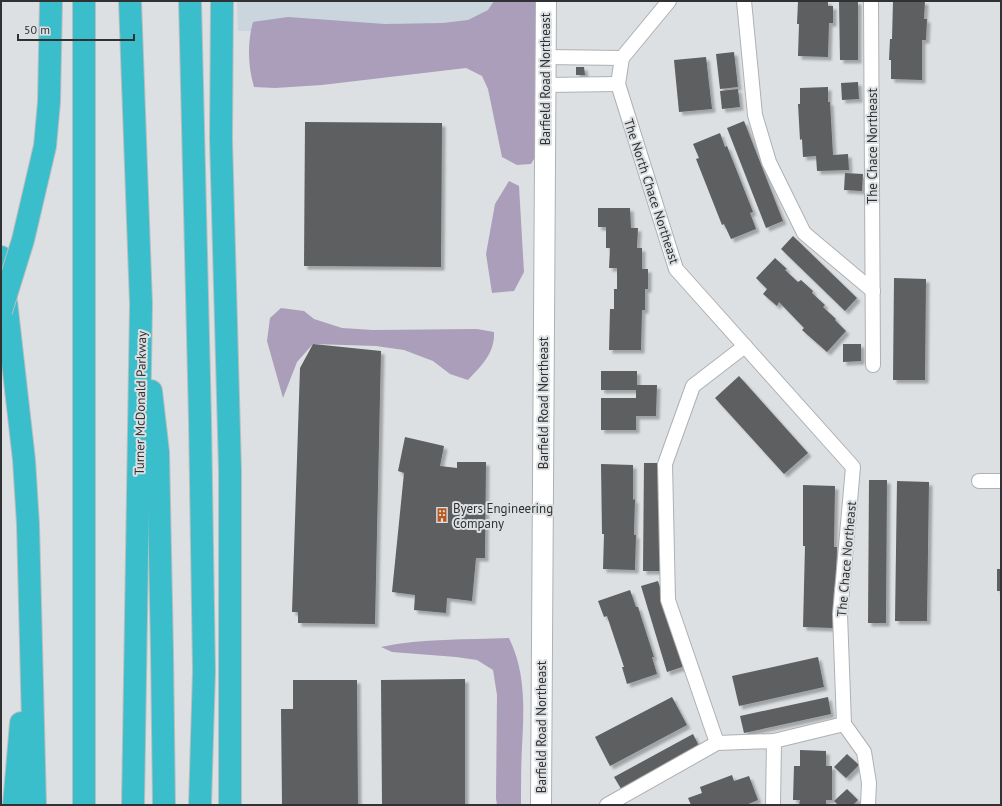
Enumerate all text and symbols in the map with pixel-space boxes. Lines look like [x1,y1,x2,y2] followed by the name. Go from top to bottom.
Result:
[537,12,554,145] street label: Barfield Road Northeast
[18,16,134,42] scale bar
[24,22,50,37] text: 50 m
[864,87,881,204] street label: The Chace Northeast
[620,116,683,266] street label: The North Chace Northeast
[131,331,150,475] street label: Turner McDonald Parkway
[535,336,552,469] street label: Barfield Road Northeast
[453,500,553,532] place label: Byers Engineering Company
[833,500,860,618] street label: The Chace Northeast
[434,507,450,523] building icon: Byers Engineering Company
[533,660,550,793] street label: Barfield Road Northeast

